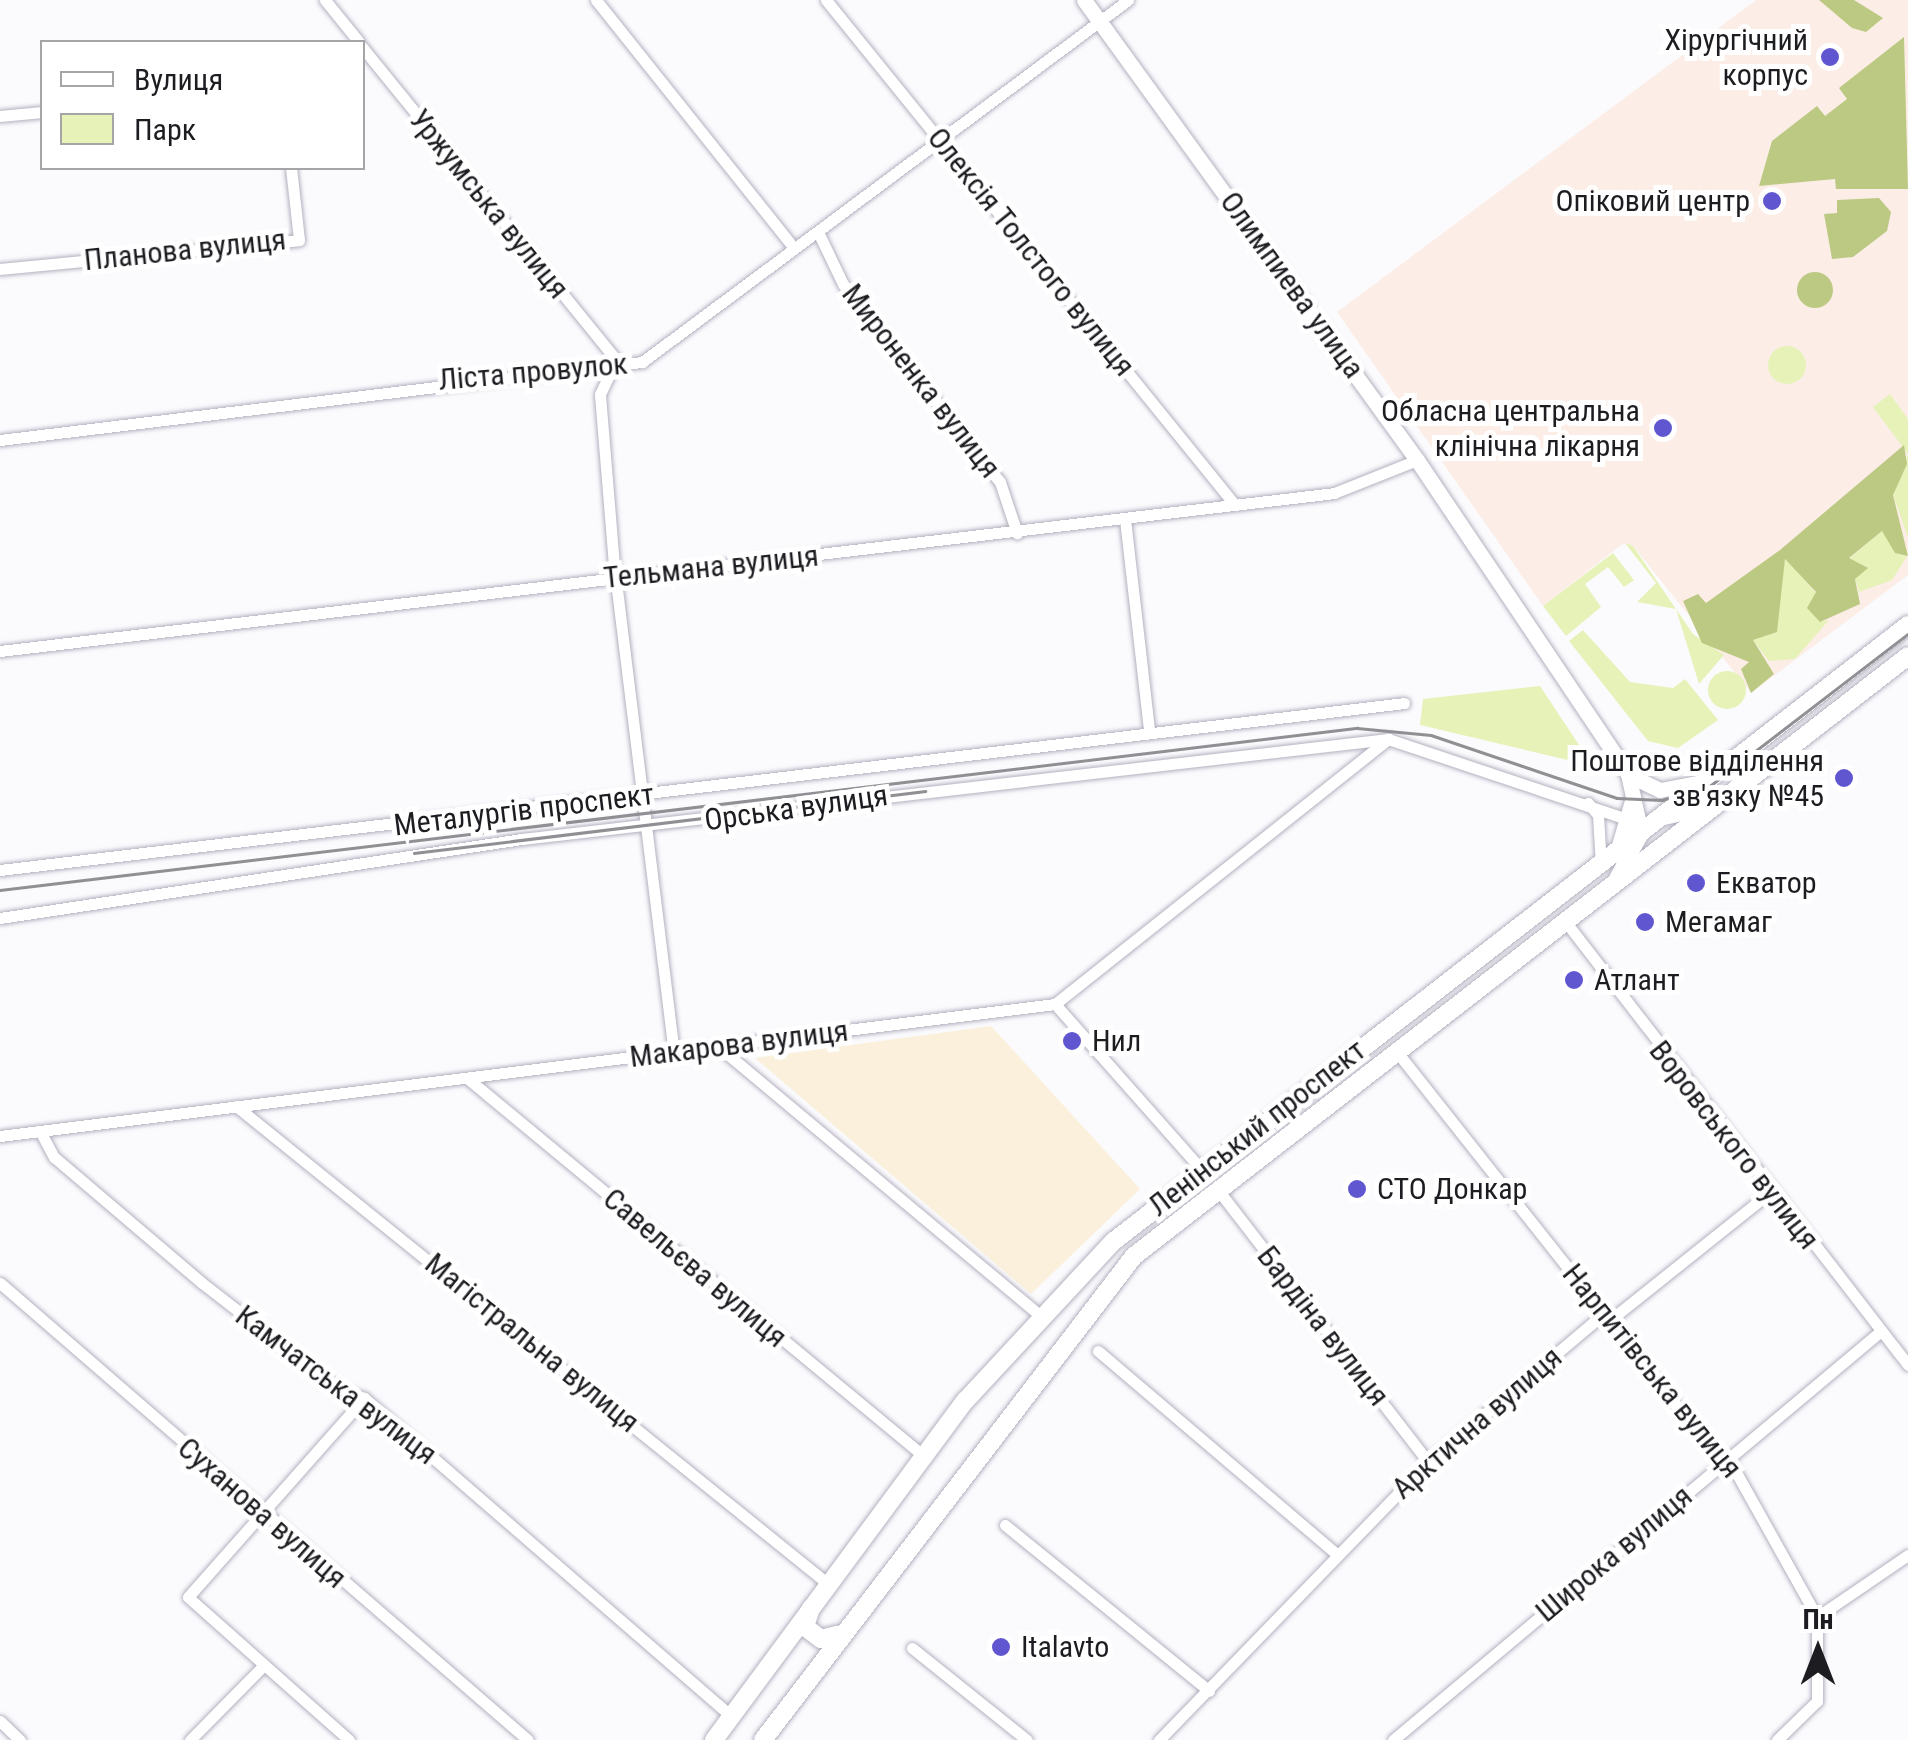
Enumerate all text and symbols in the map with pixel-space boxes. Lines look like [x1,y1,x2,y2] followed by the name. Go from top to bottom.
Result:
[1664,22,1808,92] place label: Хірургічний корпус
[40,40,365,170] legend
[1817,44,1843,70] marker: Хірургічний корпус
[134,62,223,97] text: Вулиця
[402,102,576,306] street label: Уржумська вулиця
[134,112,196,147] text: Парк
[920,120,1142,384] street label: Олексія Толстого вулиця
[1555,183,1750,219] place label: Опіковий центр
[1212,185,1372,385] street label: Олимпиева улица
[1759,188,1785,214] marker: Опіковий центр
[82,222,288,278] street label: Планова вулиця
[834,277,1008,485] street label: Мироненка вулиця
[437,346,629,398] street label: Ліста провулок
[1381,393,1640,464] place label: Обласна центральна клінічна лікарня
[1650,415,1676,441] marker: Обласна центральна клінічна лікарня
[602,538,820,596] street label: Тельмана вулиця
[1570,743,1824,814] place label: Поштове відділення зв'язку №45
[1833,767,1855,789] marker: Поштове відділення зв'язку №45
[392,776,656,844] street label: Металургів проспект
[702,777,890,839] street label: Орська вулиця
[1716,865,1817,901] place label: Екватор
[1685,872,1707,894] marker: Екватор
[1665,904,1772,940] place label: Мегамаг
[1634,911,1656,933] marker: Мегамаг
[1594,962,1680,998] place label: Атлант
[1563,969,1585,991] marker: Атлант
[628,1013,850,1075] street label: Макарова вулиця
[1092,1023,1141,1059] place label: Нил
[1061,1030,1083,1052] marker: Нил
[1141,1032,1373,1224] street label: Ленінський проспект
[1642,1034,1826,1256] street label: Воровського вулиця
[1377,1171,1527,1207] place label: СТО Донкар
[1346,1178,1368,1200] marker: СТО Донкар
[596,1181,794,1355] street label: Савельєва вулиця
[1250,1239,1396,1413] street label: Бардіна вулиця
[418,1246,646,1440] street label: Магістральна вулиця
[1555,1257,1749,1485] street label: Нарпитівська вулиця
[228,1298,444,1472] street label: Камчатська вулиця
[1385,1339,1569,1507] street label: Арктична вулиця
[170,1430,354,1596] street label: Суханова вулиця
[1528,1478,1700,1630] street label: Широка вулиця
[1768,1600,1868,1700] north arrow
[1802,1603,1834,1636] text: Пн
[1021,1629,1109,1665] place label: Italavto
[990,1636,1012,1658] marker: Italavto

